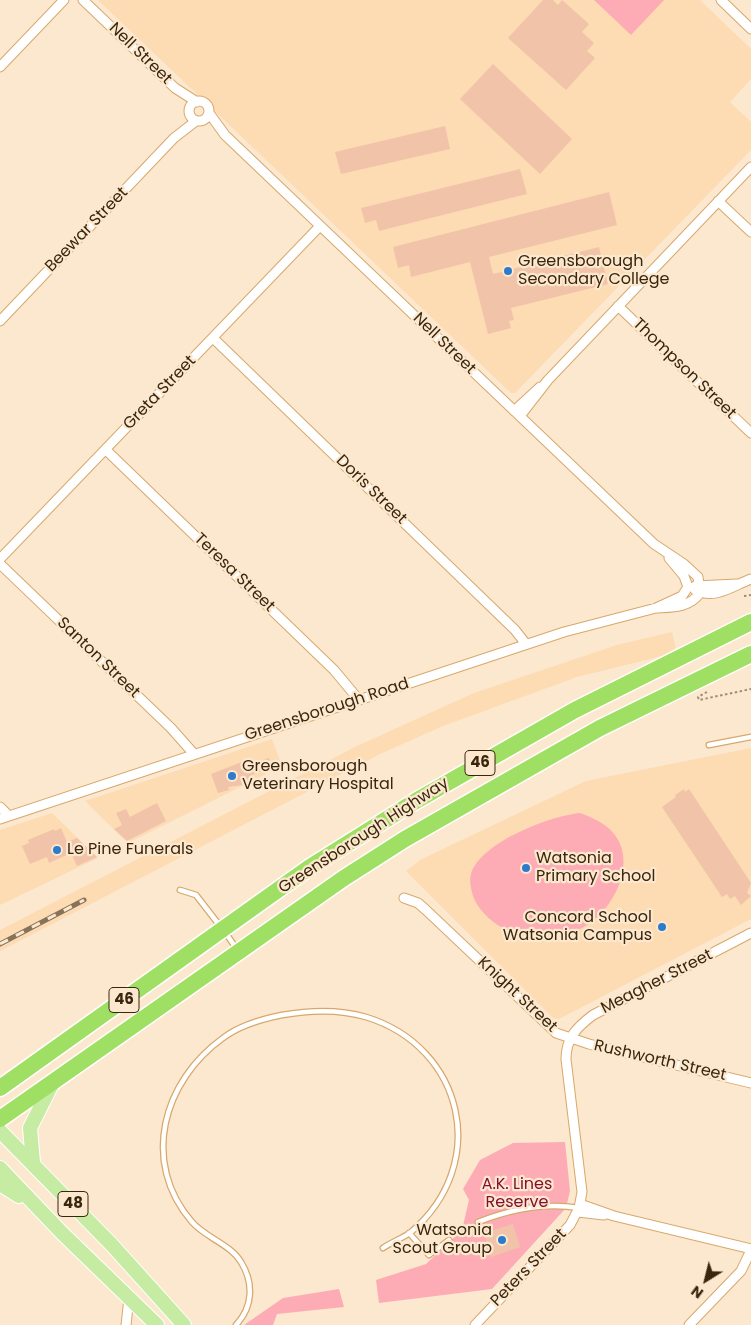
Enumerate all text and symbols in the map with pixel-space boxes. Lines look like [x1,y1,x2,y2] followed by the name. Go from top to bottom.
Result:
[105,19,175,89] street label: Nell Street
[42,184,132,276] street label: Beewar Street
[518,252,670,290] place label: Greensborough Secondary College
[502,265,514,277] marker: Greensborough Secondary College
[409,309,479,379] street label: Nell Street
[628,315,740,423] street label: Thompson Street
[120,352,200,434] street label: Greta Street
[332,452,410,528] street label: Doris Street
[190,530,278,616] street label: Teresa Street
[53,614,143,702] street label: Santon Street
[243,674,411,746] street label: Greensborough Road
[465,750,495,776] road number: 46
[242,757,394,795] place label: Greensborough Veterinary Hospital
[226,770,238,782] marker: Greensborough Veterinary Hospital
[275,774,453,898] street label: Greensborough Highway
[67,840,193,860] place label: Le Pine Funerals
[51,844,63,856] marker: Le Pine Funerals
[536,849,655,887] place label: Watsonia Primary School
[520,862,532,874] marker: Watsonia Primary School
[503,908,652,946] place label: Concord School Watsonia Campus
[656,921,668,933] marker: Concord School Watsonia Campus
[598,946,716,1018] street label: Meagher Street
[473,953,561,1037] street label: Knight Street
[109,988,139,1012] road number: 46
[592,1036,728,1086] street label: Rushworth Street
[482,1175,552,1213] park label: A.K. Lines Reserve
[58,1192,88,1216] road number: 48
[393,1221,492,1259] place label: Watsonia Scout Group
[487,1225,571,1311] street label: Peters Street
[496,1234,508,1246] marker: Watsonia Scout Group
[681,1255,731,1305] north arrow
[687,1281,707,1303] text: N

